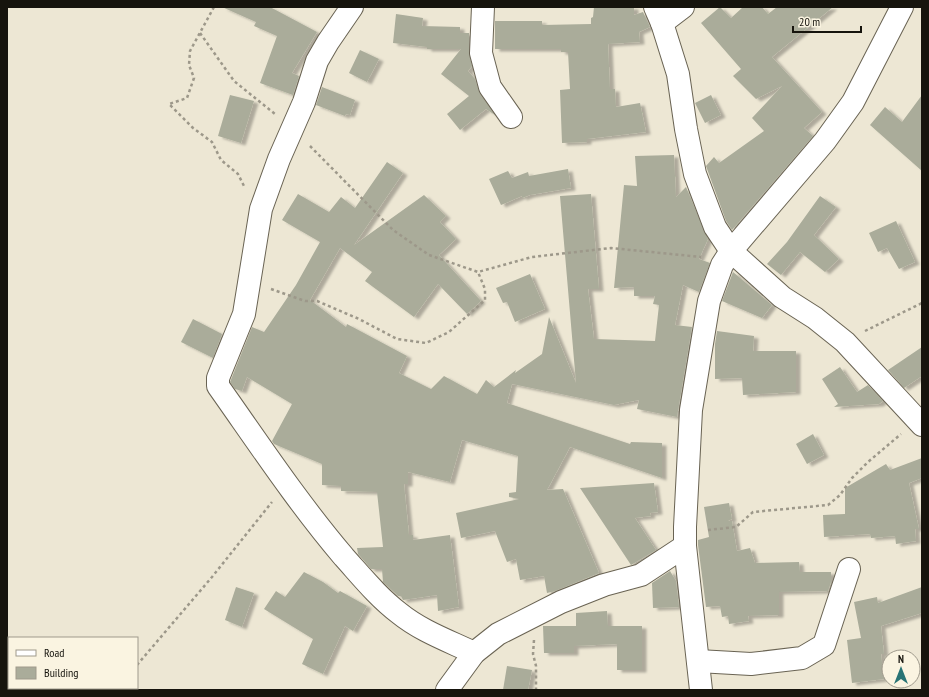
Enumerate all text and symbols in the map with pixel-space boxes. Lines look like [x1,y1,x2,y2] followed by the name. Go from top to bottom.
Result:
[793,8,861,34] scale bar
[799,14,820,29] text: 20 m
[8,637,138,689] legend
[44,645,64,660] text: Road
[881,649,921,689] north arrow
[898,652,904,666] text: N
[44,665,79,680] text: Building

